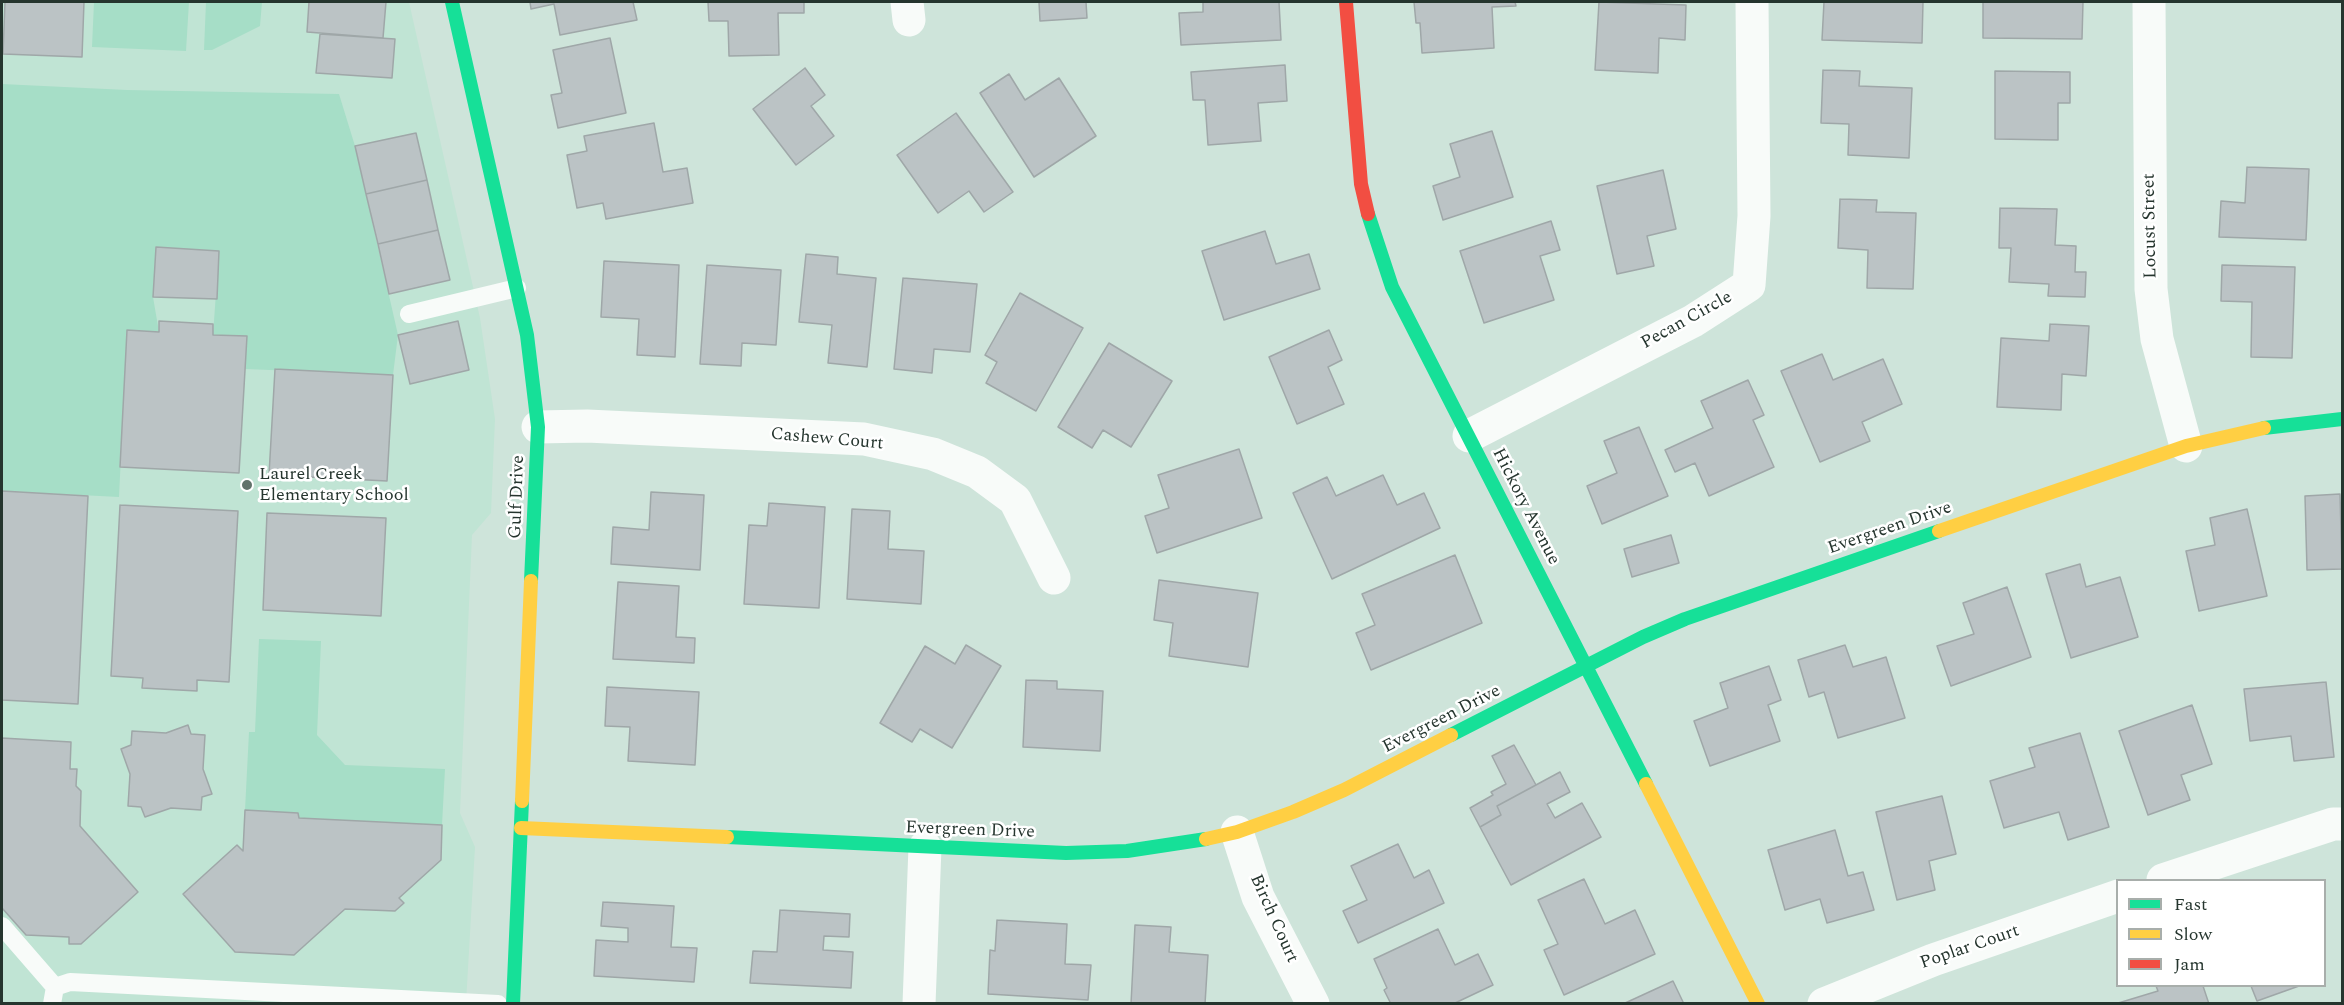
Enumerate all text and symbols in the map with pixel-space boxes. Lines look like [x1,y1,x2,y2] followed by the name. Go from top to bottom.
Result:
[2139,173,2163,279] street label: Locust Street
[1638,287,1736,355] street label: Pecan Circle
[770,424,884,456] street label: Cashew Court
[1486,445,1564,569] street label: Hickory Avenue
[506,455,530,539] street label: Gulf Drive
[259,464,409,506] place label: Laurel Creek Elementary School
[240,478,254,492] marker: Laurel Creek Elementary School
[1825,498,1955,560] street label: Evergreen Drive
[1379,681,1505,759] street label: Evergreen Drive
[905,818,1035,844] street label: Evergreen Drive
[1244,871,1302,967] street label: Birch Court
[2116,879,2326,987] legend
[2174,891,2207,918] text: Fast
[1918,921,2022,975] street label: Poplar Court
[2174,921,2212,948] text: Slow
[2174,951,2205,978] text: Jam

